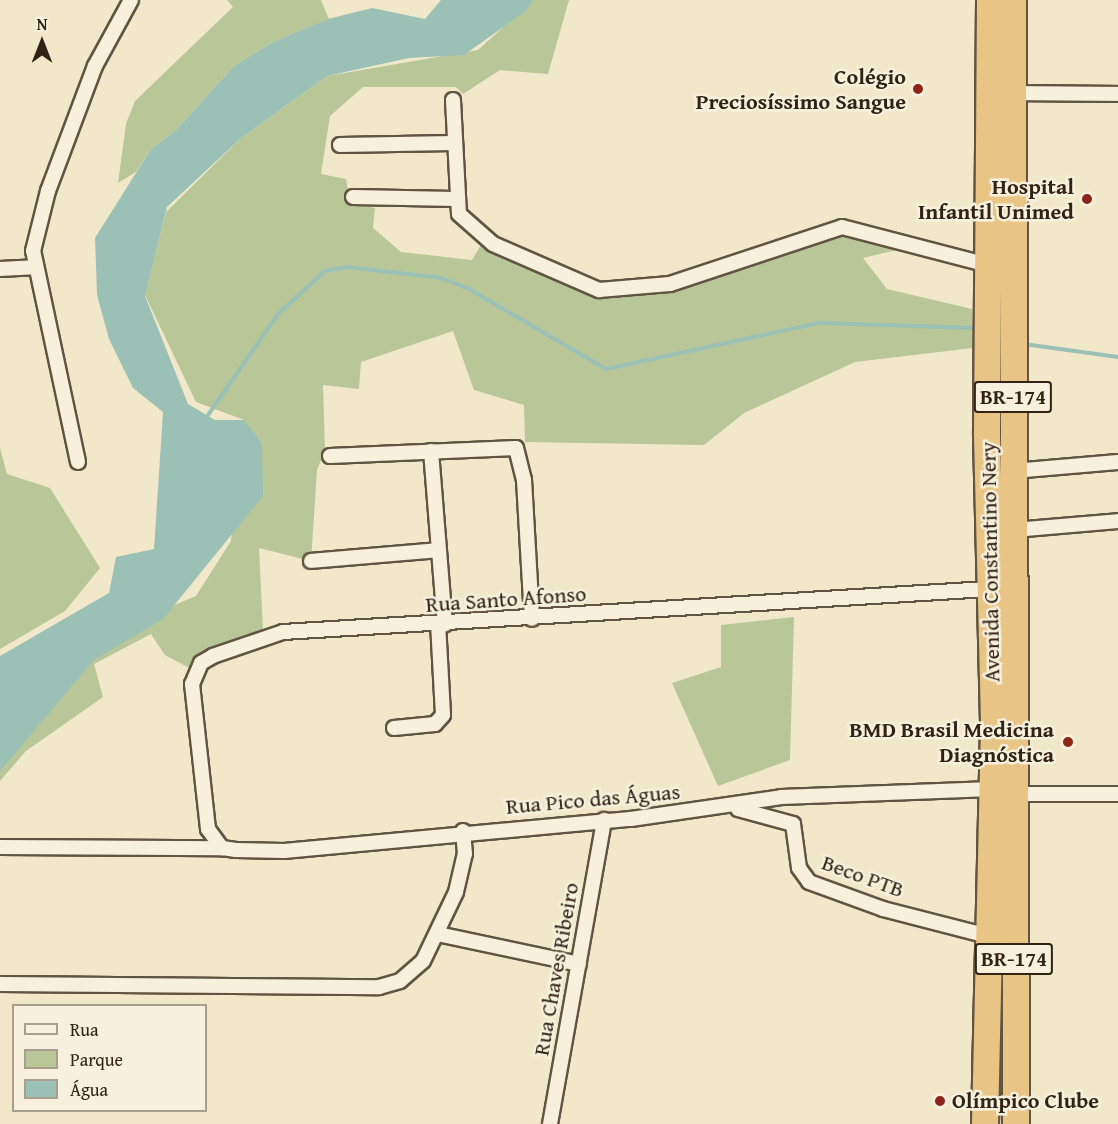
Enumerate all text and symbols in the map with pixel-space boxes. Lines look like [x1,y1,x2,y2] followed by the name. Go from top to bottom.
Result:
[12,12,72,72] north arrow
[37,12,47,36] text: N
[696,63,906,114] place label: Colégio Preciosíssimo Sangue
[911,82,925,96] marker: Colégio Preciosíssimo Sangue
[918,173,1074,224] place label: Hospital Infantil Unimed
[1078,190,1096,208] marker: Hospital Infantil Unimed
[972,379,1054,415] road number: BR-174
[975,442,1005,682] street label: Avenida Constantino Nery
[425,580,587,618] street label: Rua Santo Afonso
[849,716,1054,768] place label: BMD Brasil Medicina Diagnóstica
[1059,733,1077,751] marker: BMD Brasil Medicina Diagnóstica
[505,778,681,820] street label: Rua Pico das Águas
[818,849,908,903] street label: Beco PTB
[528,880,584,1058] street label: Rua Chaves Ribeiro
[974,941,1054,977] road number: BR-174
[12,1004,207,1112] legend
[70,1016,99,1043] text: Rua
[70,1046,123,1073] text: Parque
[70,1076,108,1103] text: Água
[952,1088,1099,1114] place label: Olímpico Clube
[933,1094,947,1108] marker: Olímpico Clube

